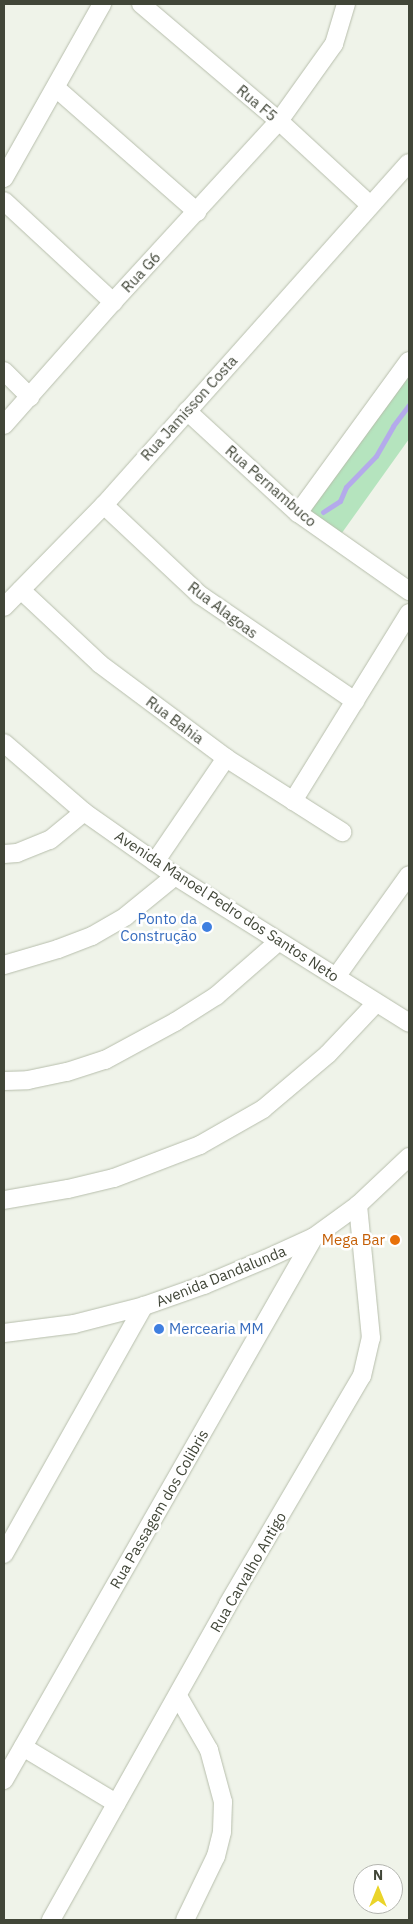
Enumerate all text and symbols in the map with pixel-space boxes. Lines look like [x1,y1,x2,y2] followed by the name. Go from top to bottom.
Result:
[233,81,281,125] street label: Rua F5
[118,248,164,296] street label: Rua G6
[137,352,241,464] street label: Rua Jamisson Costa
[222,442,320,530] street label: Rua Pernambuco
[184,578,262,642] street label: Rua Alagoas
[143,692,207,748] street label: Rua Bahia
[112,827,342,985] street label: Avenida Manoel Pedro dos Santos Neto
[120,909,197,944] place label: Ponto da Construção
[201,921,213,933] marker: Ponto da Construção
[322,1231,385,1249] place label: Mega Bar
[389,1234,401,1246] marker: Mega Bar
[153,1242,289,1310] street label: Avenida Dandalunda
[169,1320,264,1338] place label: Mercearia MM
[153,1323,165,1335] marker: Mercearia MM
[106,1426,212,1592] street label: Rua Passagem dos Colibris
[206,1509,290,1635] street label: Rua Carvalho Antigo
[353,1864,403,1914] north arrow
[373,1866,383,1884] text: N

